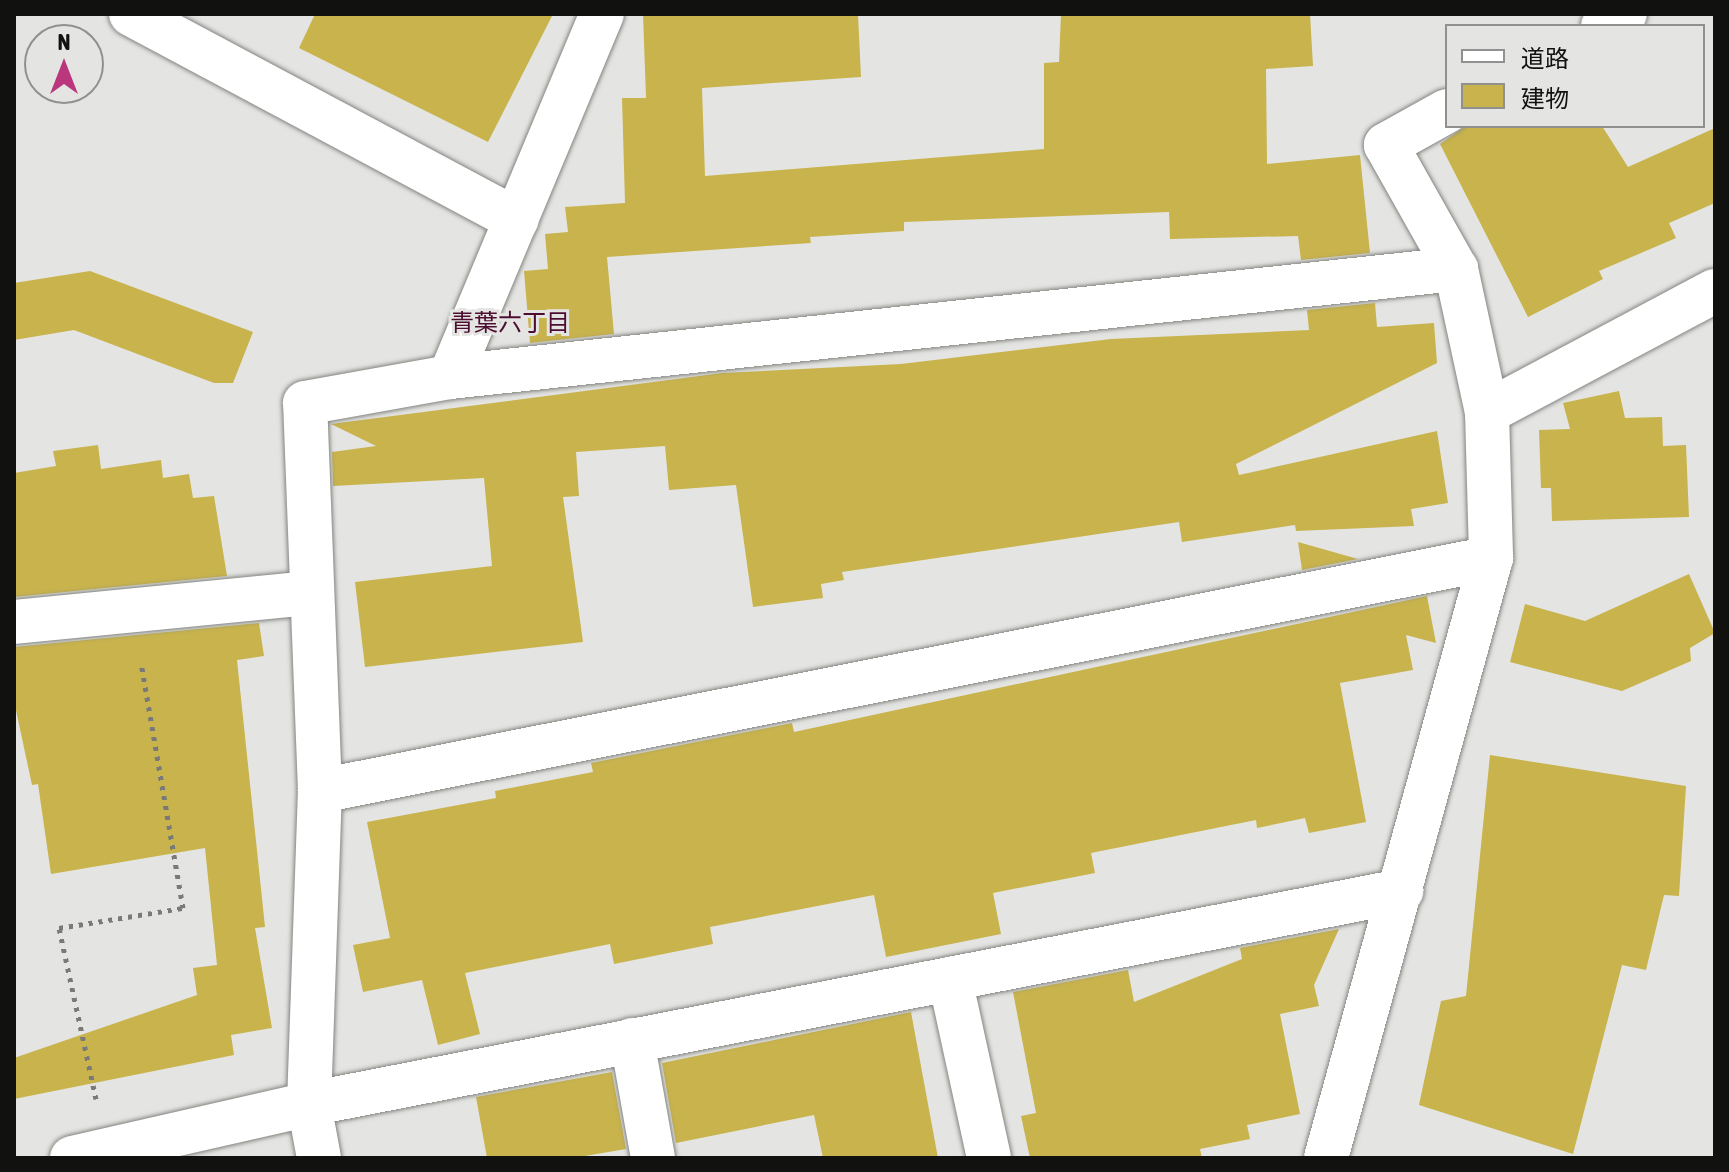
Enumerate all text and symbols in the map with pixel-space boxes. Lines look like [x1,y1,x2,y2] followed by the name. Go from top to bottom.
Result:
[24,24,104,104] north arrow
[1445,24,1705,128] legend
[58,29,70,55] text: N
[1521,45,1569,72] text: 道路
[1521,85,1569,112] text: 建物
[450,309,570,337] district label: 青葉六丁目

